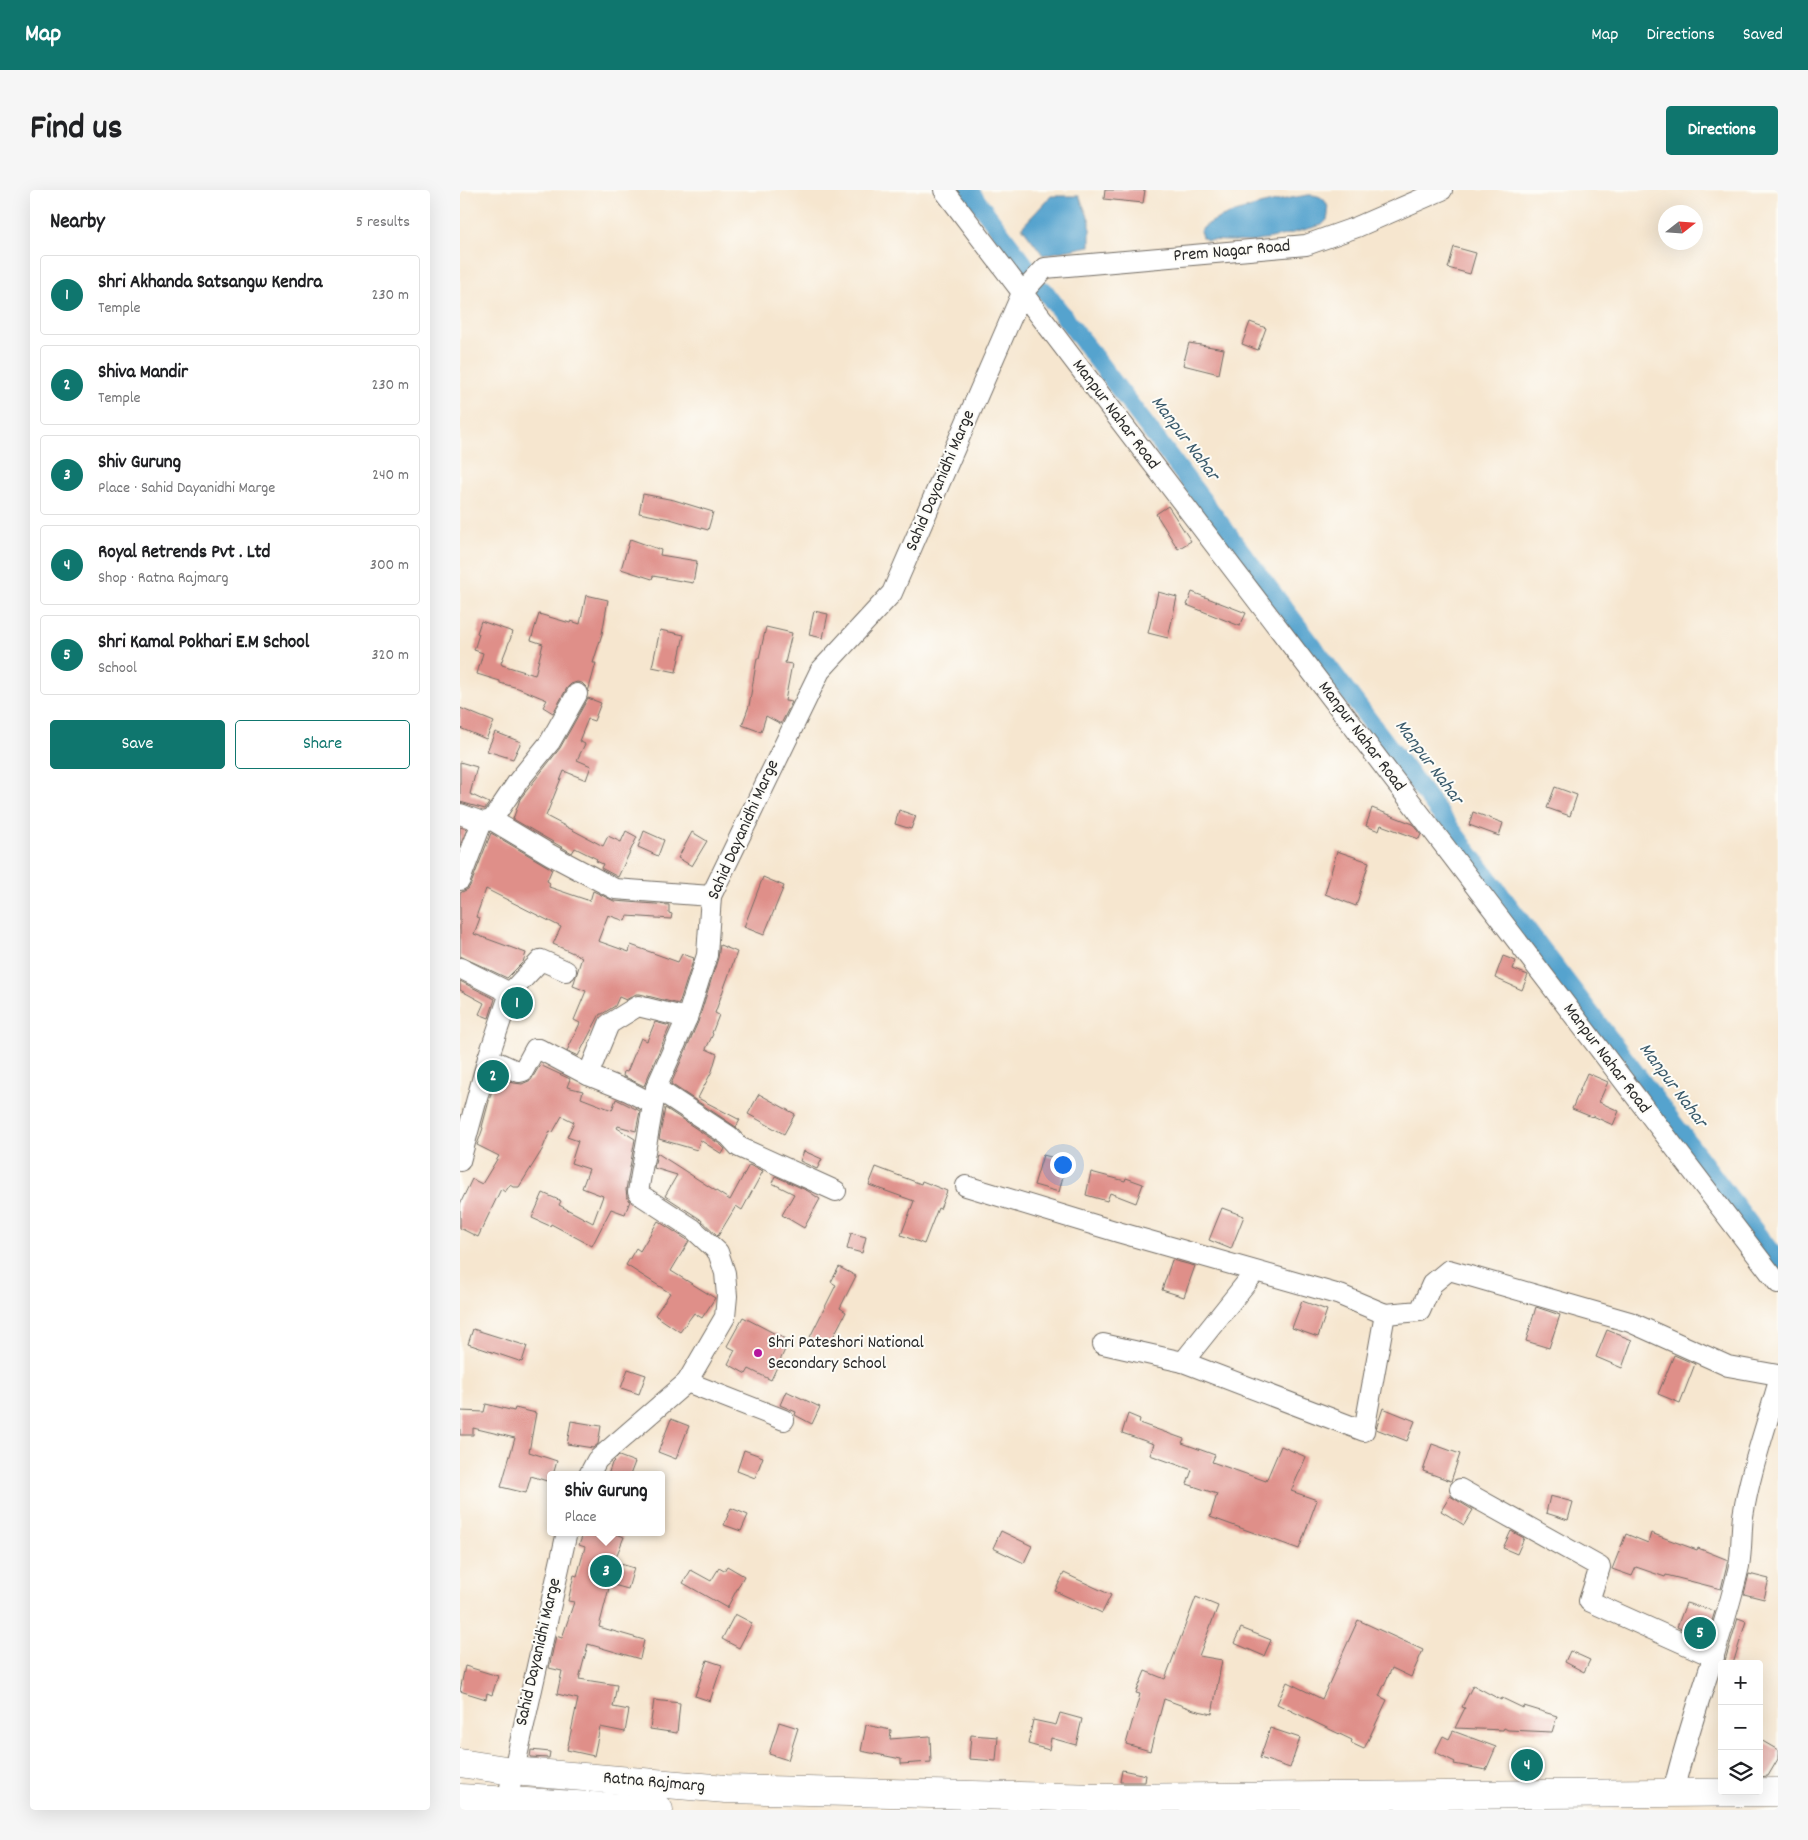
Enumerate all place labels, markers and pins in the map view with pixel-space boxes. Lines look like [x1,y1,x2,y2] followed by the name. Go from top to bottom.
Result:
[501,984,533,1022] pin: 1
[477,1057,509,1095] pin: 2
[768,1331,924,1377] place label: Shri Pateshori National Secondary School
[752,1347,764,1359] marker: Shri Pateshori National Secondary School
[590,1552,622,1590] pin: 3
[1684,1614,1716,1652] pin: 5
[1511,1746,1543,1784] pin: 4

